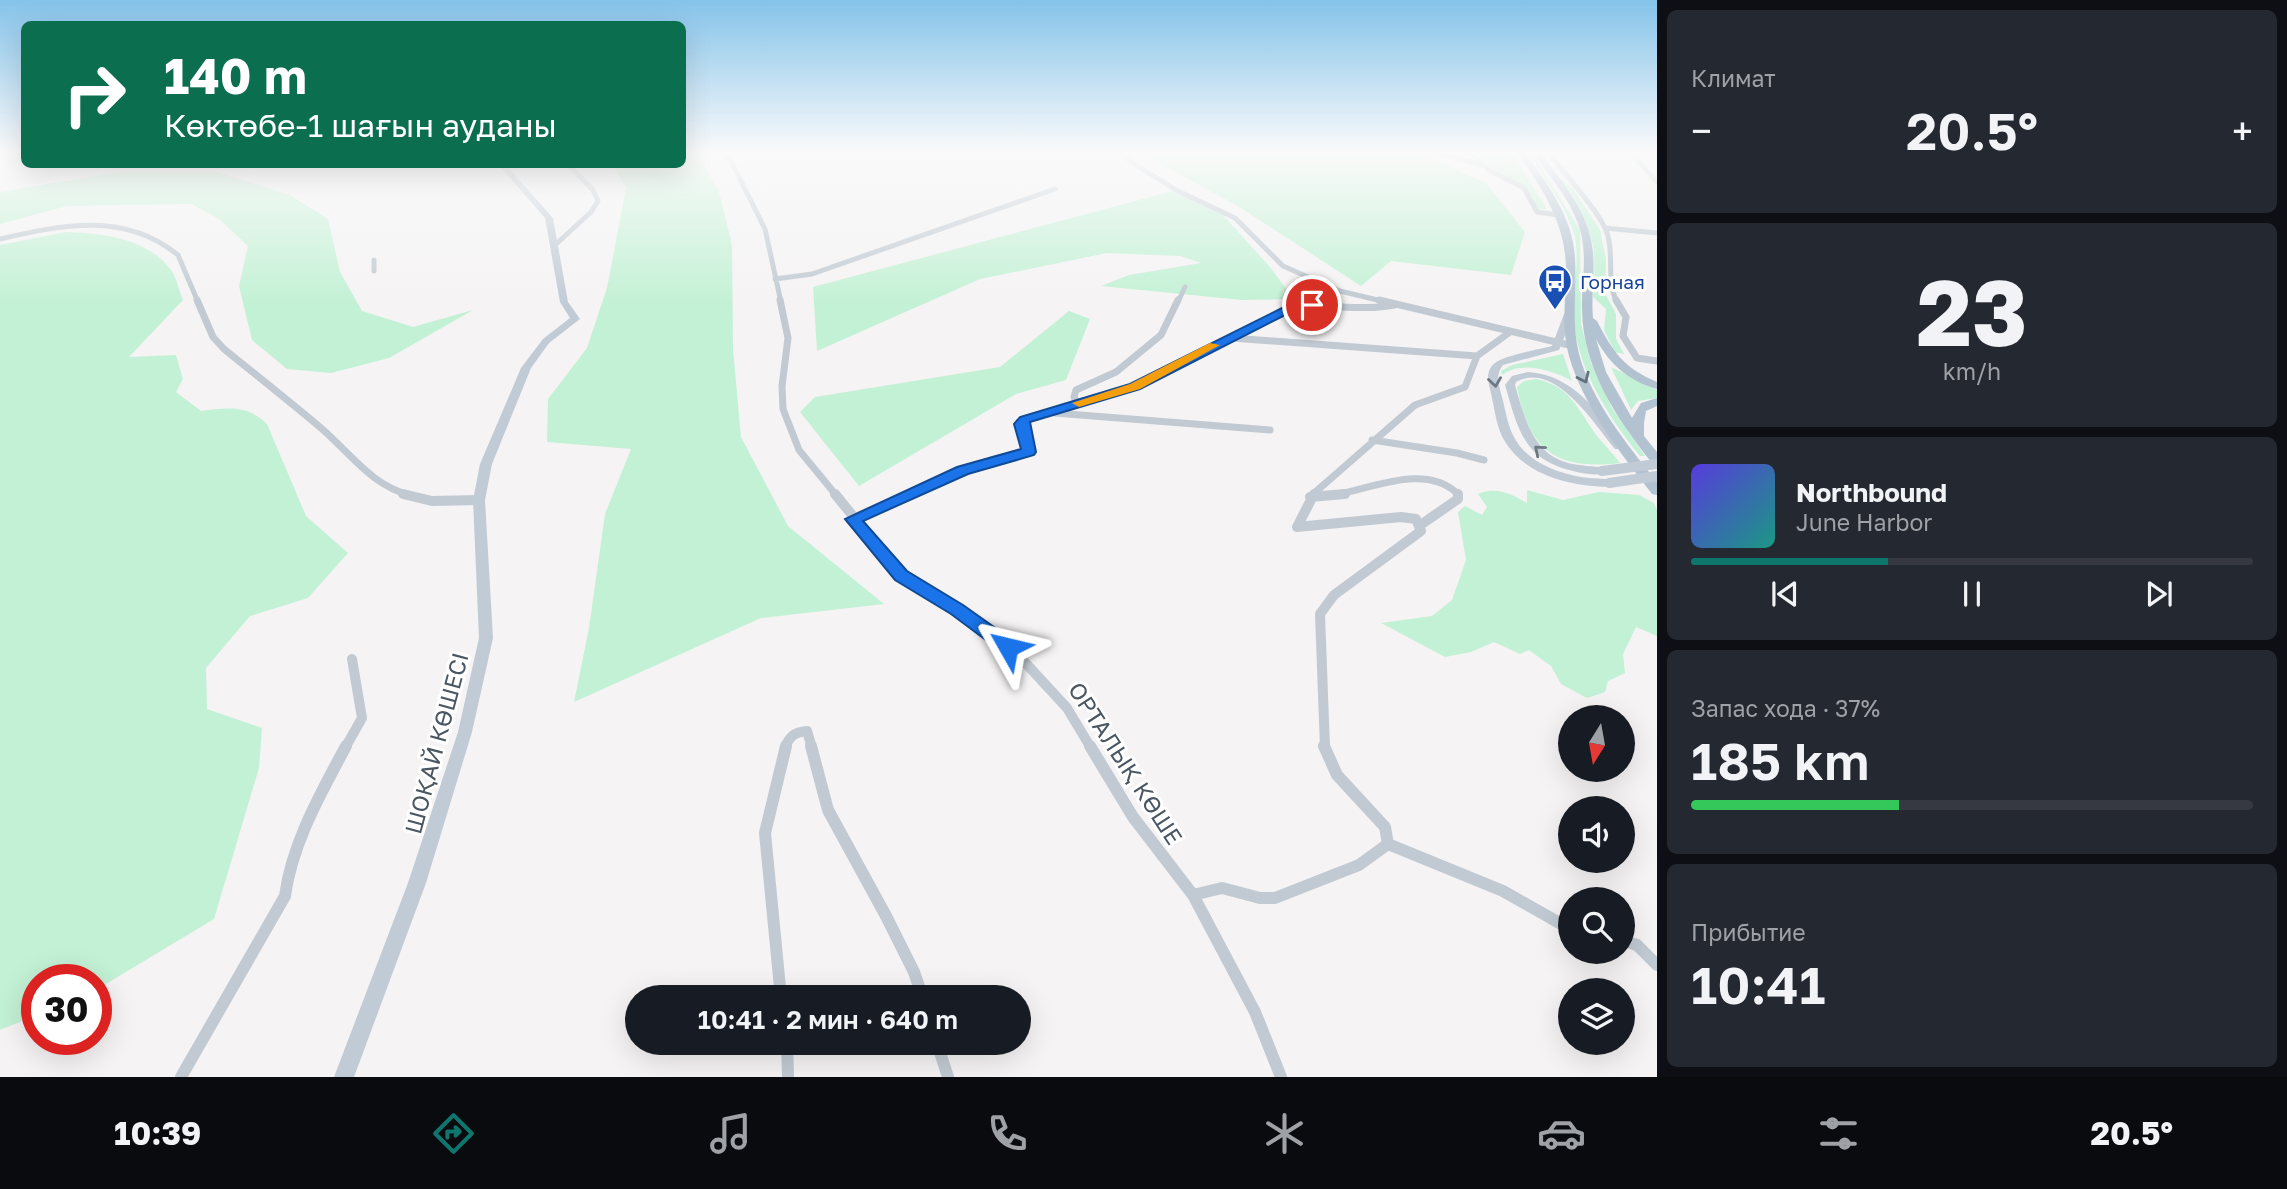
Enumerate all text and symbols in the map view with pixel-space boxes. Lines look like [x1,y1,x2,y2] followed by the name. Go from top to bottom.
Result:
[164,46,307,105] text: 140 m
[49,49,140,140] icon: right
[1691,64,1776,92] text: Климат
[1906,99,2038,161] text: 20.5°
[164,106,557,144] text: Көктөбе-1 шағын ауданы
[1691,108,1712,153] text: −
[2232,108,2253,153] text: +
[1916,257,2028,366] text: 23
[1536,262,1574,311] bus stop icon: Горная
[1580,270,1645,293] place label: Горная
[1282,275,1342,335] pin
[1293,286,1331,324] icon: arrive
[1943,357,2001,385] text: km/h
[1576,371,1590,383] one-way arrow
[1487,376,1502,388] one-way arrow
[1534,446,1546,459] one-way arrow
[1796,477,1947,508] text: Northbound
[1796,508,1932,536] text: June Harbor
[1766,575,1804,613] icon: previous
[1953,575,1991,613] icon: pause
[2140,575,2178,613] icon: next
[971,610,1045,684] position arrow
[398,649,474,837] street label: ШОҚАЙ КӨШЕСІ
[1063,676,1189,850] street label: ОРТАЛЫҚ КӨШЕ
[1691,694,1880,722] text: Запас хода · 37%
[1558,705,1634,782] north arrow
[1558,705,1635,1055] map controls
[1691,729,1869,791] text: 185 km
[1558,796,1635,873] button: sound
[1558,887,1635,964] button: search
[1691,918,1806,946] text: Прибытие
[1691,953,1825,1015] text: 10:41
[21,964,112,1055] speed limit sign: 30
[1558,978,1635,1055] button: layers
[698,1004,958,1035] text: 10:41 · 2 мин · 640 m
[429,1109,478,1158] icon: directions
[706,1109,755,1158] icon: music
[983,1109,1032,1158] icon: phone
[1260,1109,1309,1158] icon: climate
[1537,1109,1586,1158] icon: car
[1814,1109,1863,1158] icon: filters
[114,1114,201,1152] text: 10:39
[2090,1114,2173,1152] text: 20.5°

